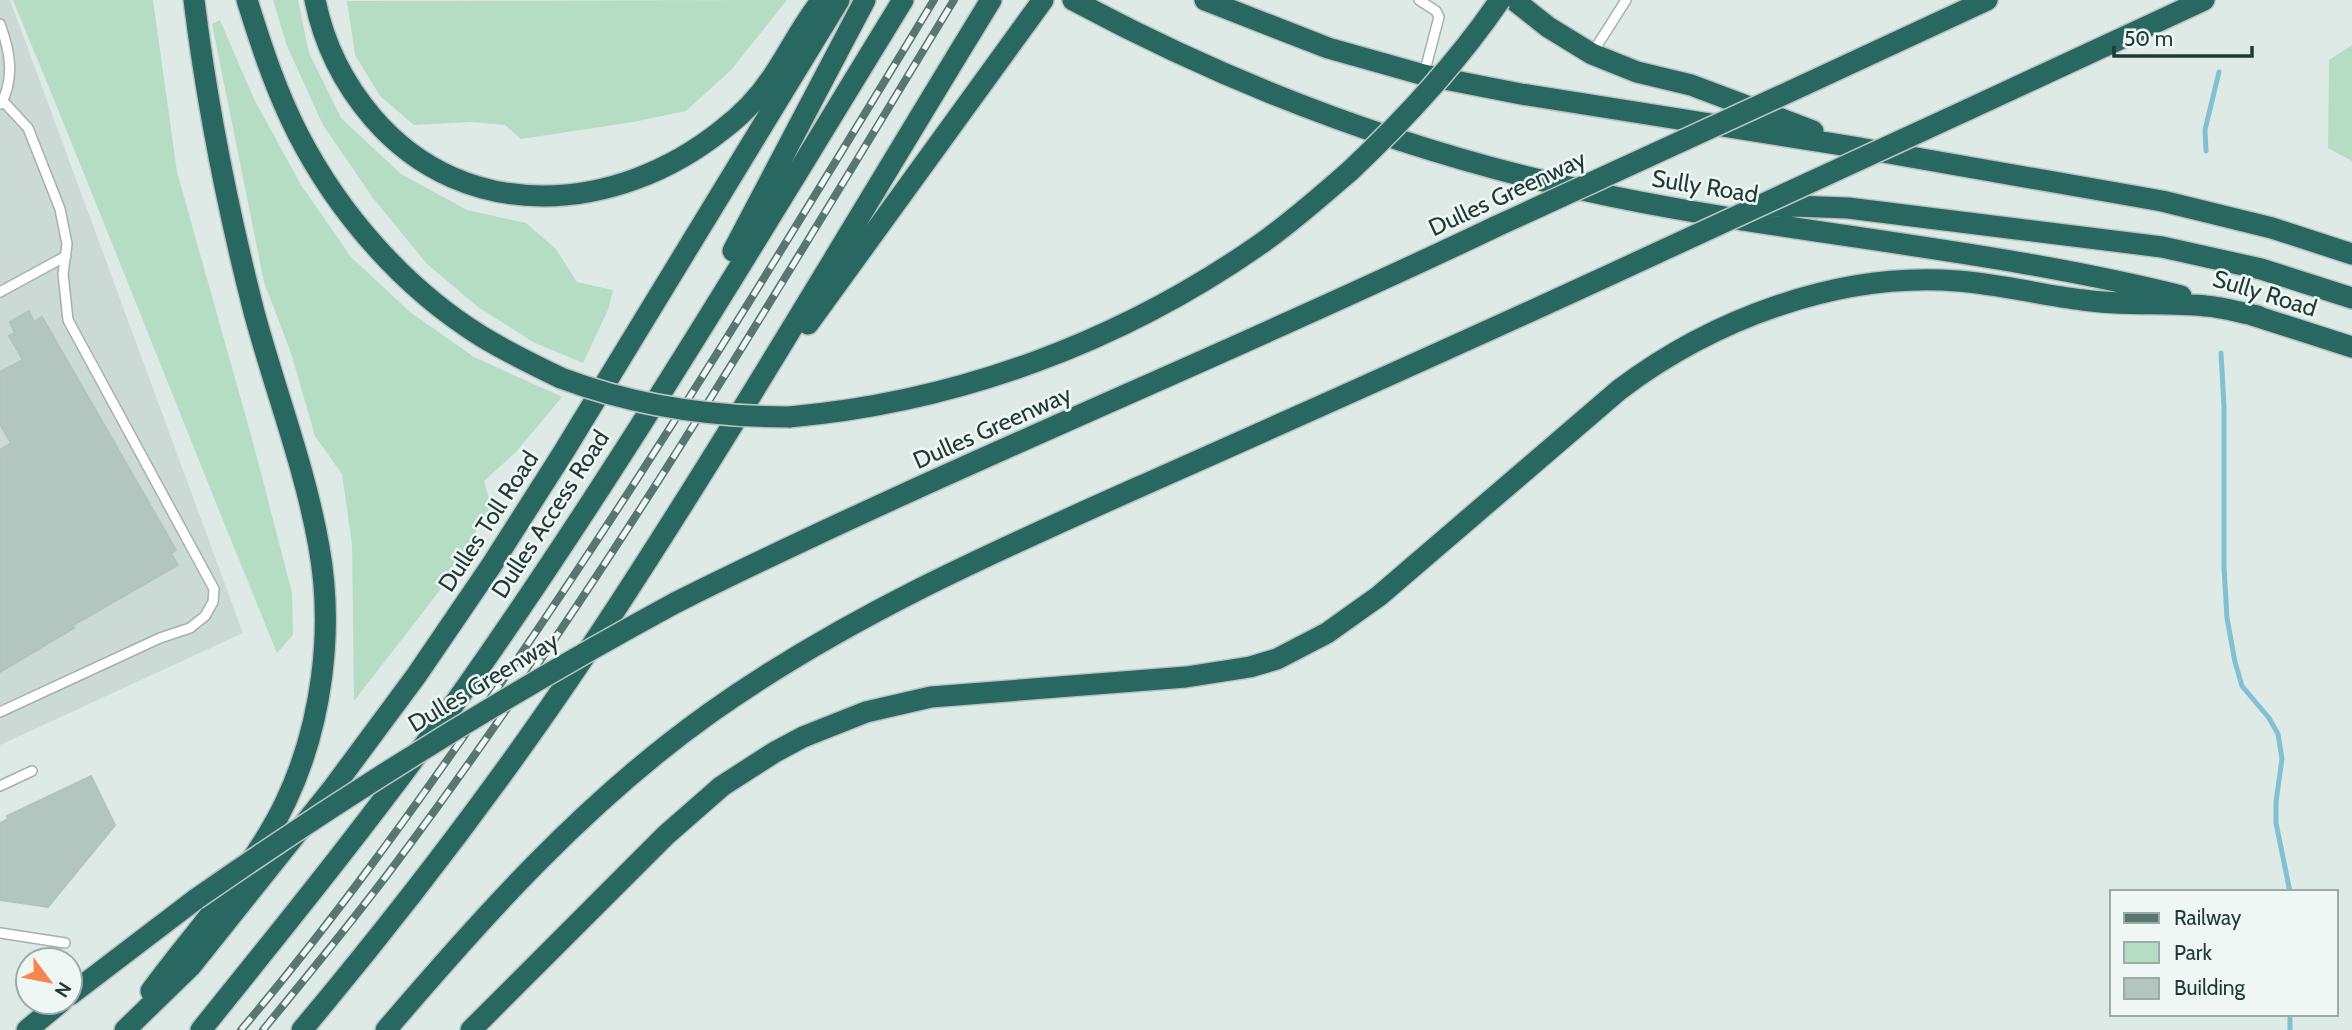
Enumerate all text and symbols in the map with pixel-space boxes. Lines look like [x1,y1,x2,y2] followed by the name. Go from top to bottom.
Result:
[2114,14,2252,58] scale bar
[2124,26,2173,51] text: 50 m
[1424,144,1590,242] street label: Dulles Greenway
[1650,163,1760,209] street label: Sully Road
[2210,263,2320,323] street label: Sully Road
[908,379,1076,475] street label: Dulles Greenway
[485,425,615,603] street label: Dulles Access Road
[432,445,544,597] street label: Dulles Toll Road
[403,626,563,738] street label: Dulles Greenway
[2110,890,2338,1016] legend
[2174,905,2242,930] text: Railway
[2174,940,2212,965] text: Park
[14,946,84,1016] north arrow
[2174,975,2246,1000] text: Building
[50,978,76,1002] text: N

